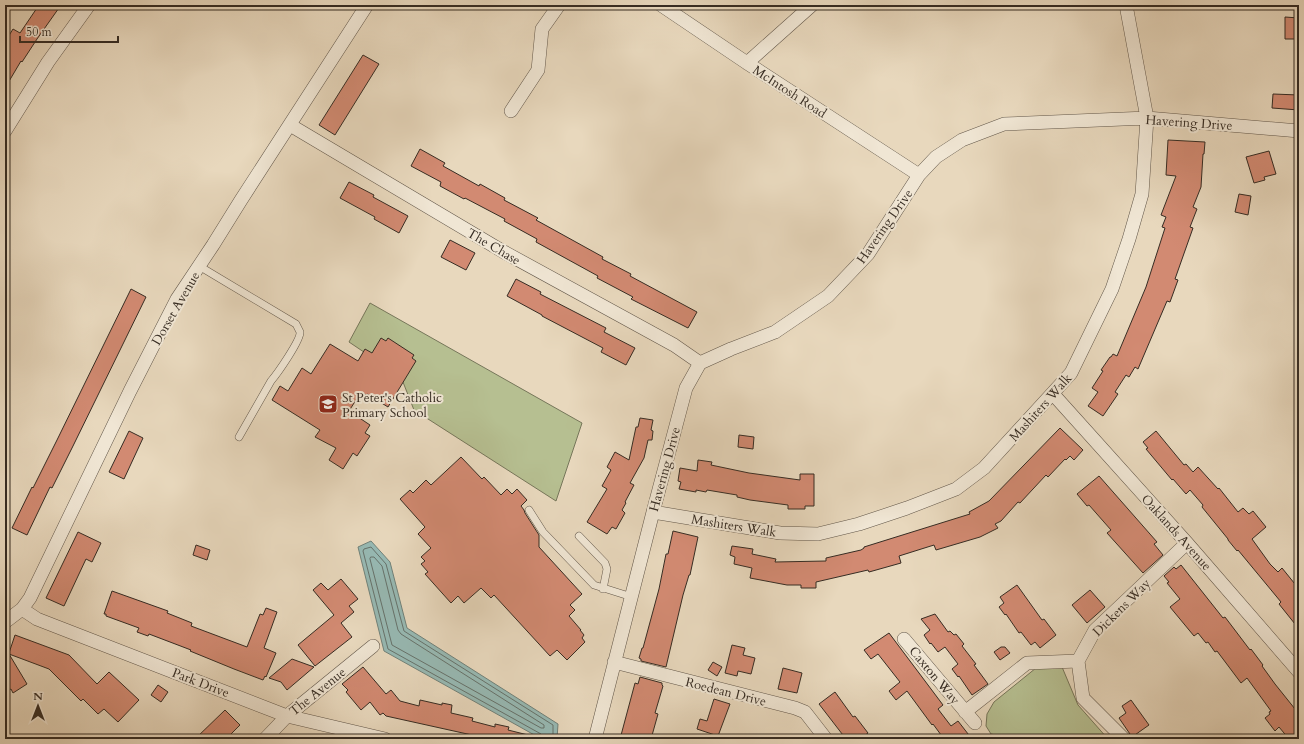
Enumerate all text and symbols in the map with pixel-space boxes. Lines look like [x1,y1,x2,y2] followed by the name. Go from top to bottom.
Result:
[20,18,118,44] scale bar
[26,24,53,40] text: 50 m
[749,61,830,122] street label: McIntosh Road
[1145,111,1233,135] street label: Havering Drive
[853,186,917,267] street label: Havering Drive
[463,224,524,269] street label: The Chase
[147,268,204,349] street label: Dorset Avenue
[1005,370,1076,446] street label: Mashiters Walk
[342,389,442,422] place label: St Peter's Catholic Primary School
[317,393,339,415] school or university icon: St Peter's Catholic Primary School
[645,425,685,514] street label: Havering Drive
[1137,491,1215,575] street label: Oaklands Avenue
[690,510,778,542] street label: Mashiters Walk
[1089,575,1155,641] street label: Dickens Way
[905,643,964,709] street label: Caxton Way
[285,663,350,720] street label: The Avenue
[169,664,232,702] street label: Park Drive
[683,673,768,711] street label: Roedean Drive
[18,686,58,726] north arrow
[33,689,43,704] text: N

